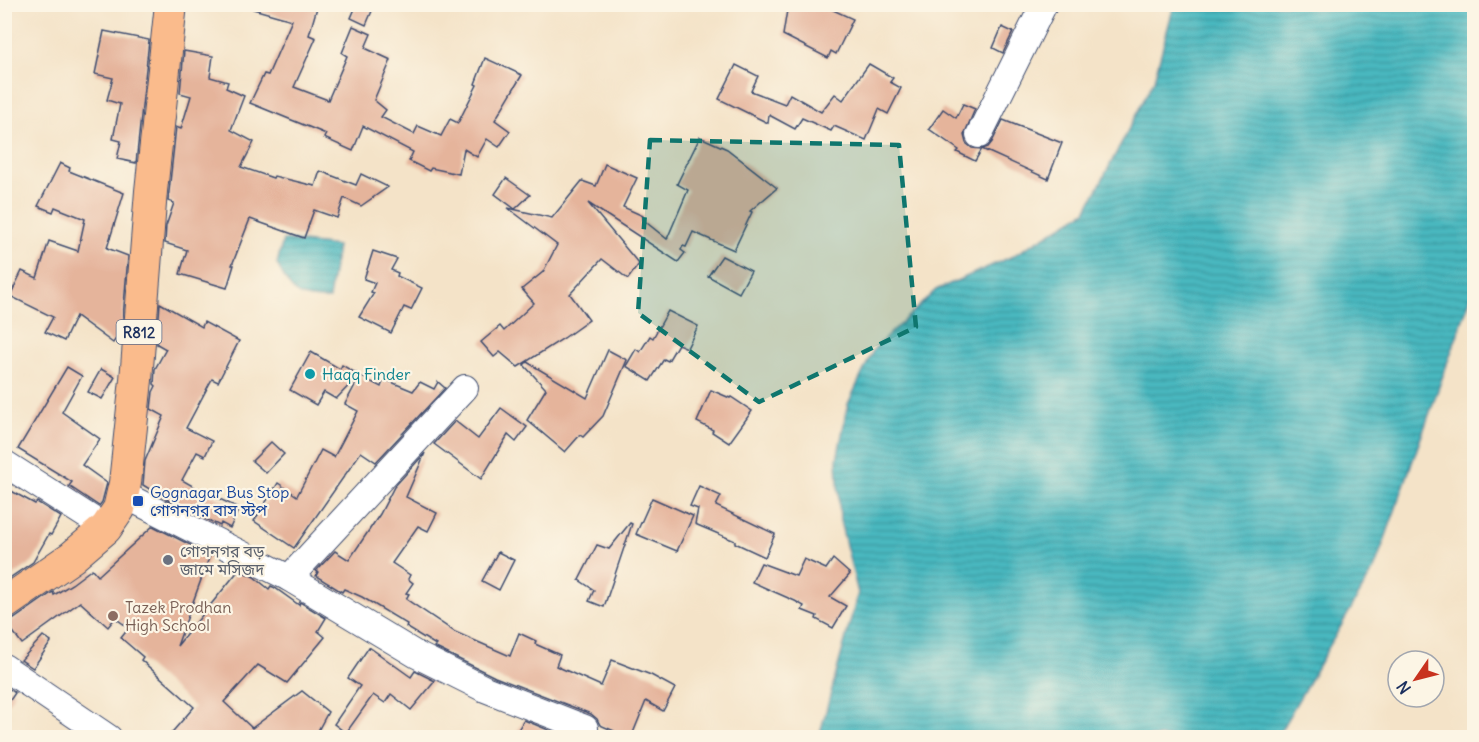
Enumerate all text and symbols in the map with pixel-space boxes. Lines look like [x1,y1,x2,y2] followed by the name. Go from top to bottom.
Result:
[116,320,162,344] road number: R812
[322,364,411,384] place label: Haqq Finder
[303,367,317,381] marker: Haqq Finder
[150,482,289,520] place label: Gognagar Bus Stop গোগনগর বাস স্টপ
[131,494,145,508] marker: Gognagar Bus Stop গোগনগর বাস স্টপ
[179,541,265,579] place label: গোগনগর বড় জামে মসিজদ
[161,553,175,567] marker: গোগনগর বড় জামে মসিজদ
[125,597,231,635] place label: Tazek Prodhan High School
[106,609,120,623] marker: Tazek Prodhan High School
[1386,649,1446,709] north arrow
[1392,677,1415,698] text: N

